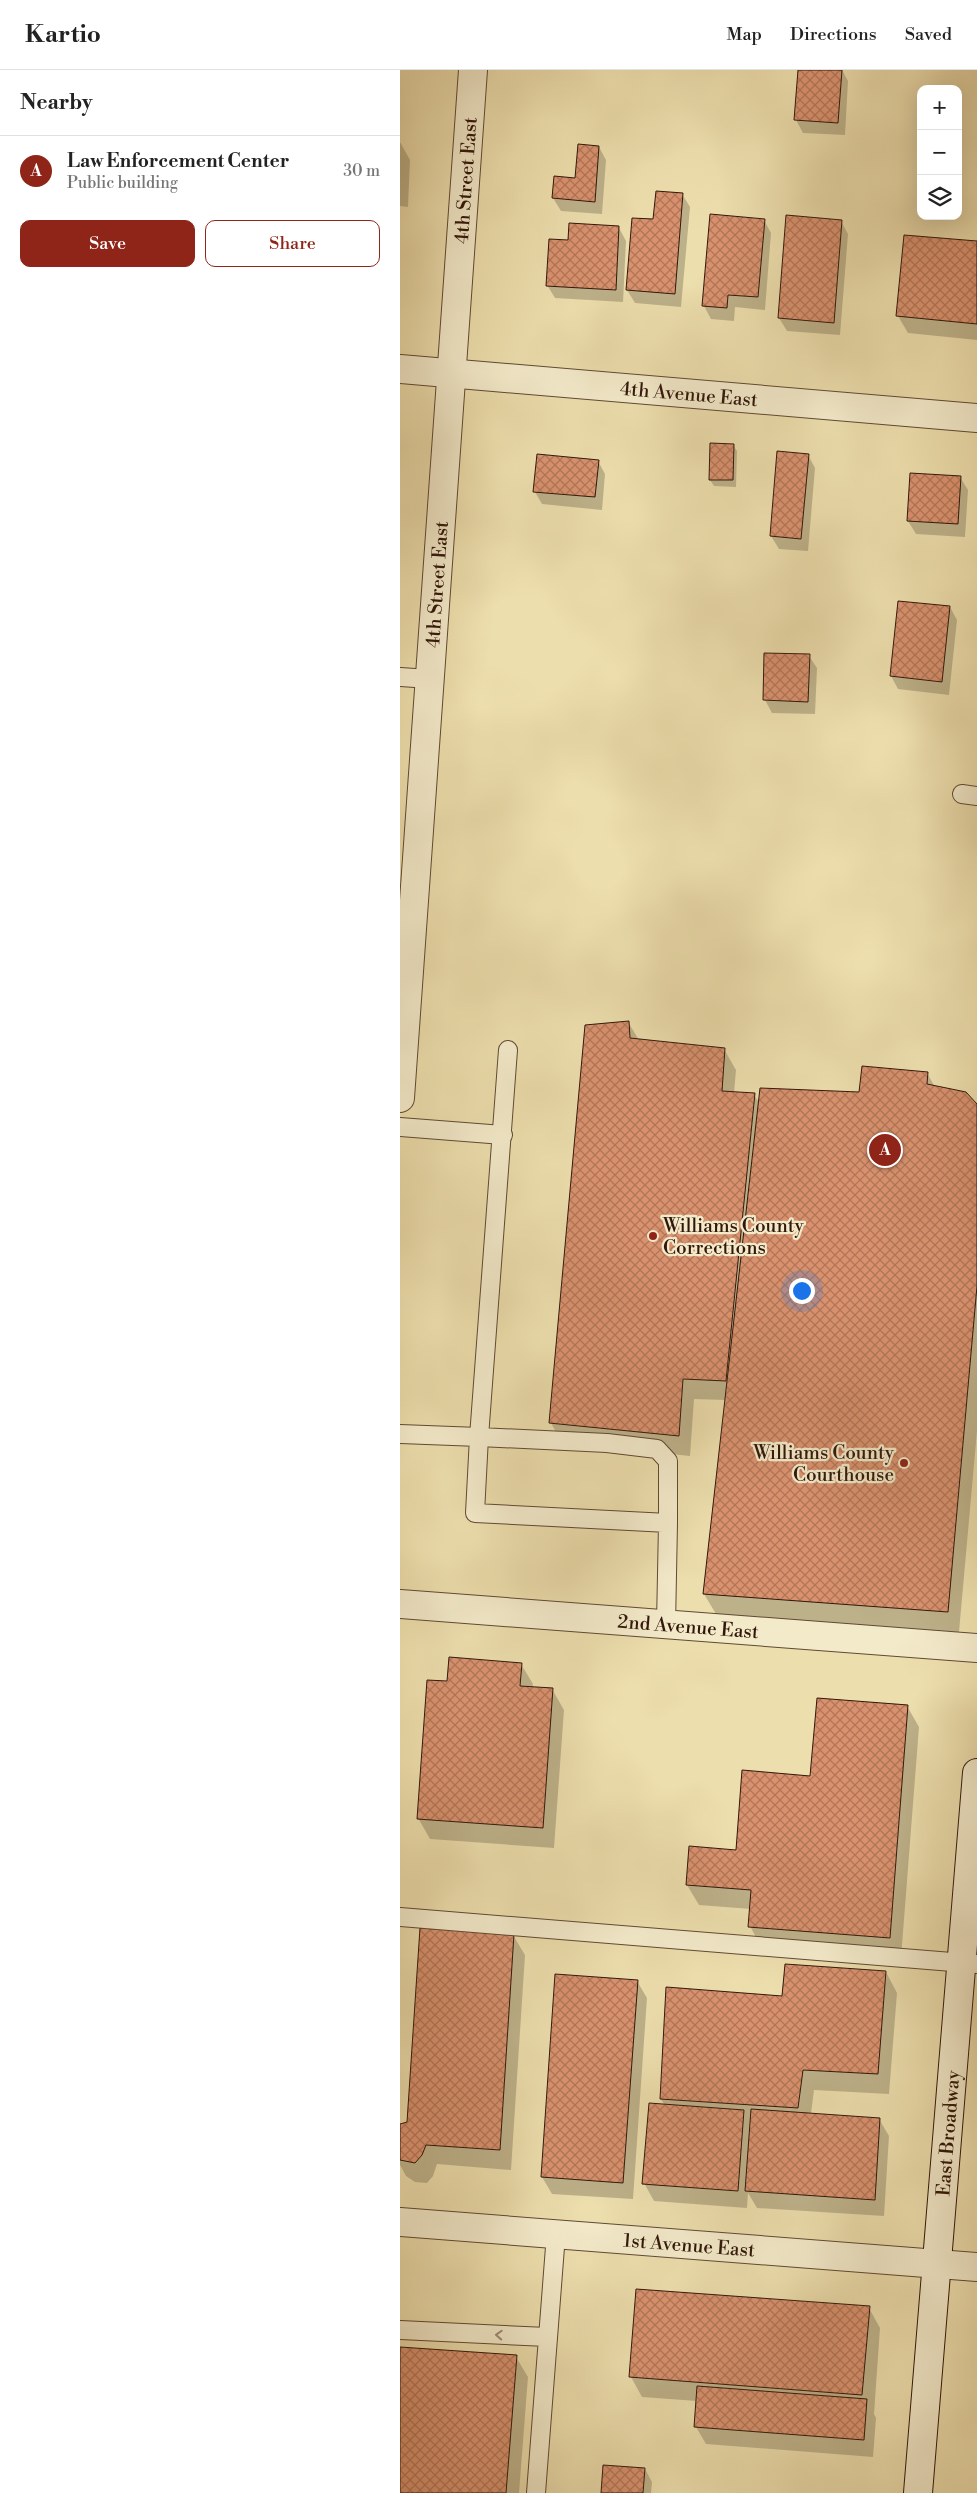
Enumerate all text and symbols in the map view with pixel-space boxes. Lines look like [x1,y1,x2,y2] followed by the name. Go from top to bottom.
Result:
[25,20,101,50] text: Kartio
[726,23,762,46] text: Map
[790,23,877,46] text: Directions
[905,23,952,46] text: Saved
[917,85,962,220] map controls
[917,85,962,130] button: +
[20,90,93,116] text: Nearby
[450,116,483,245] street label: 4th Street East
[917,130,962,175] button: −
[67,149,289,173] text: Law Enforcement Center
[30,161,42,181] text: A
[343,161,380,181] text: 30 m
[67,173,178,193] text: Public building
[917,175,962,220] button: layers
[20,220,195,267] button: Save
[205,220,380,267] button: Share
[619,377,759,412] street label: 4th Avenue East
[421,520,454,649] street label: 4th Street East
[869,1131,901,1169] pin: A
[662,1214,804,1260] place label: Williams County Corrections
[647,1230,659,1242] marker: Williams County Corrections
[789,1278,815,1304] your location
[752,1441,895,1487] place label: Williams County Courthouse
[898,1457,910,1469] marker: Williams County Courthouse
[617,1610,760,1644] street label: 2nd Avenue East
[931,2069,966,2197] street label: East Broadway
[622,2228,756,2263] street label: 1st Avenue East
[494,2330,502,2340] one-way arrow

